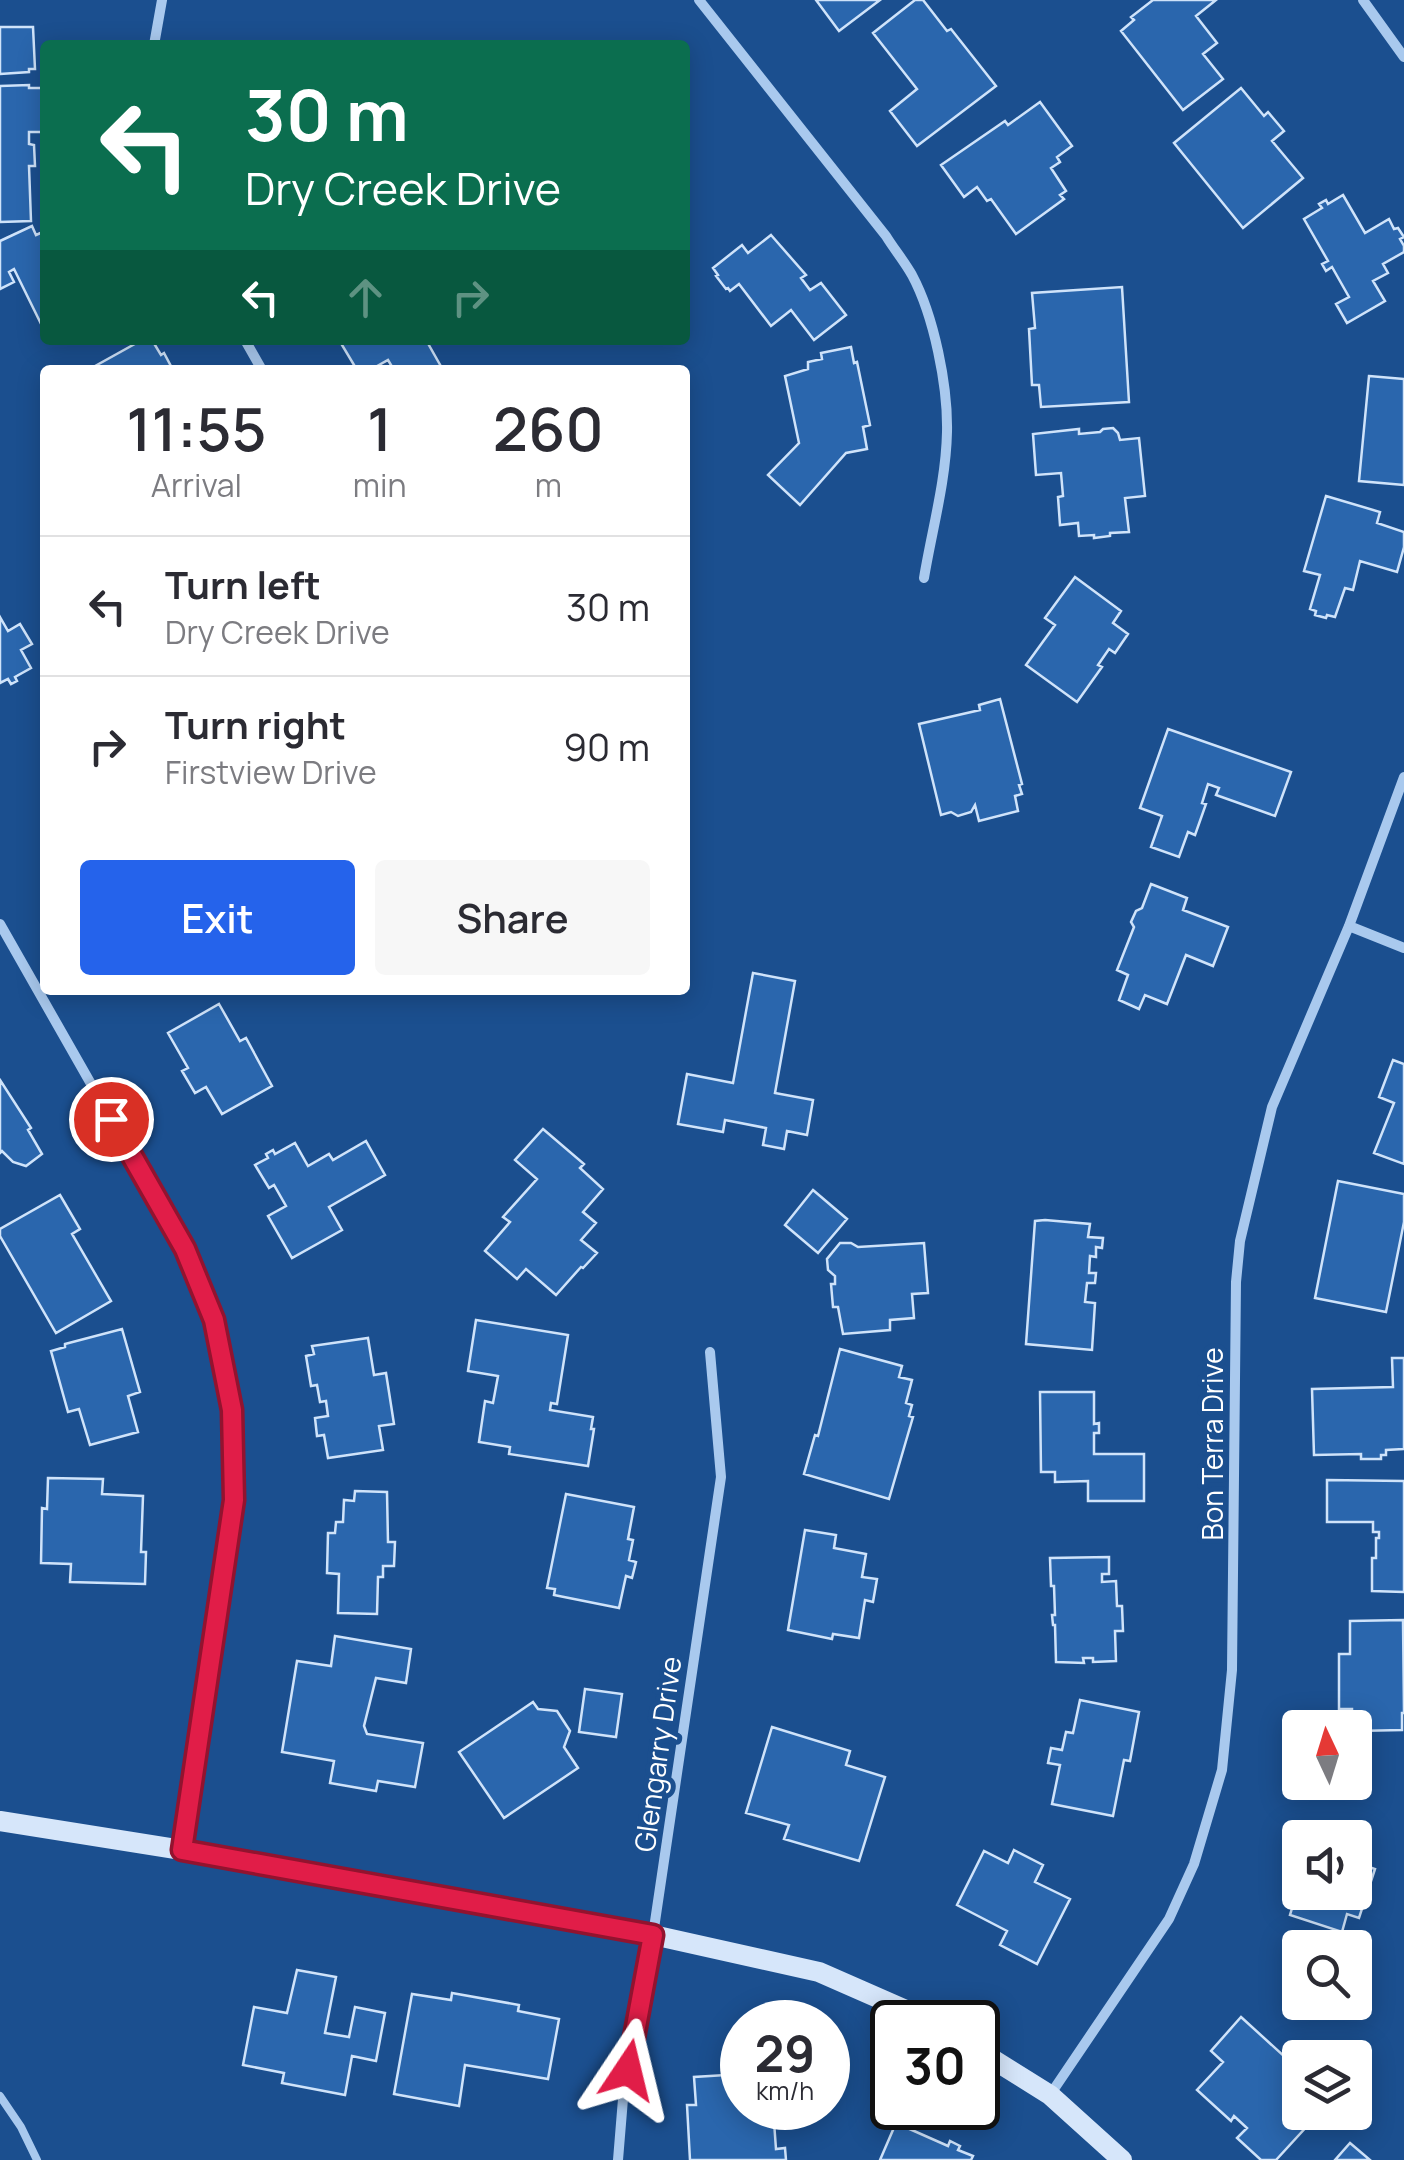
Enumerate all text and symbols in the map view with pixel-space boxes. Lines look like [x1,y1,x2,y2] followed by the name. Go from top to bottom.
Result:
[245,66,409,162] text: 30 m
[80,80,210,210] icon: left
[245,157,561,219] text: Dry Creek Drive
[233,270,288,325] icon: left
[338,270,393,325] icon: ahead
[443,270,498,325] icon: right
[126,387,267,469] text: 11:55
[367,387,392,469] text: 1
[493,387,604,469] text: 260
[151,463,242,507] text: Arrival
[353,463,406,507] text: min
[535,463,562,507] text: m
[165,558,321,610] text: Turn left
[80,579,135,634] icon: left
[566,580,650,632] text: 30 m
[165,610,390,654] text: Dry Creek Drive
[165,698,346,750] text: Turn right
[80,719,135,774] icon: right
[563,720,650,772] text: 90 m
[165,750,377,794] text: Firstview Drive
[80,860,355,975] button: Exit
[375,860,650,975] button: Share
[69,1077,154,1162] pin
[84,1092,139,1147] icon: arrive
[1193,1347,1231,1541] street label: Bon Terra Drive
[624,1654,690,1854] street label: Glengarry Drive
[1282,1710,1372,1800] north arrow
[1282,1710,1372,2130] map controls
[1282,1820,1372,1910] button: sound
[1282,1930,1372,2020] button: search
[870,2000,1000,2130] speed limit sign: 30
[576,2018,680,2122] position arrow
[755,2019,815,2087] text: 29
[1282,2040,1372,2130] button: layers
[756,2073,814,2108] text: km/h

